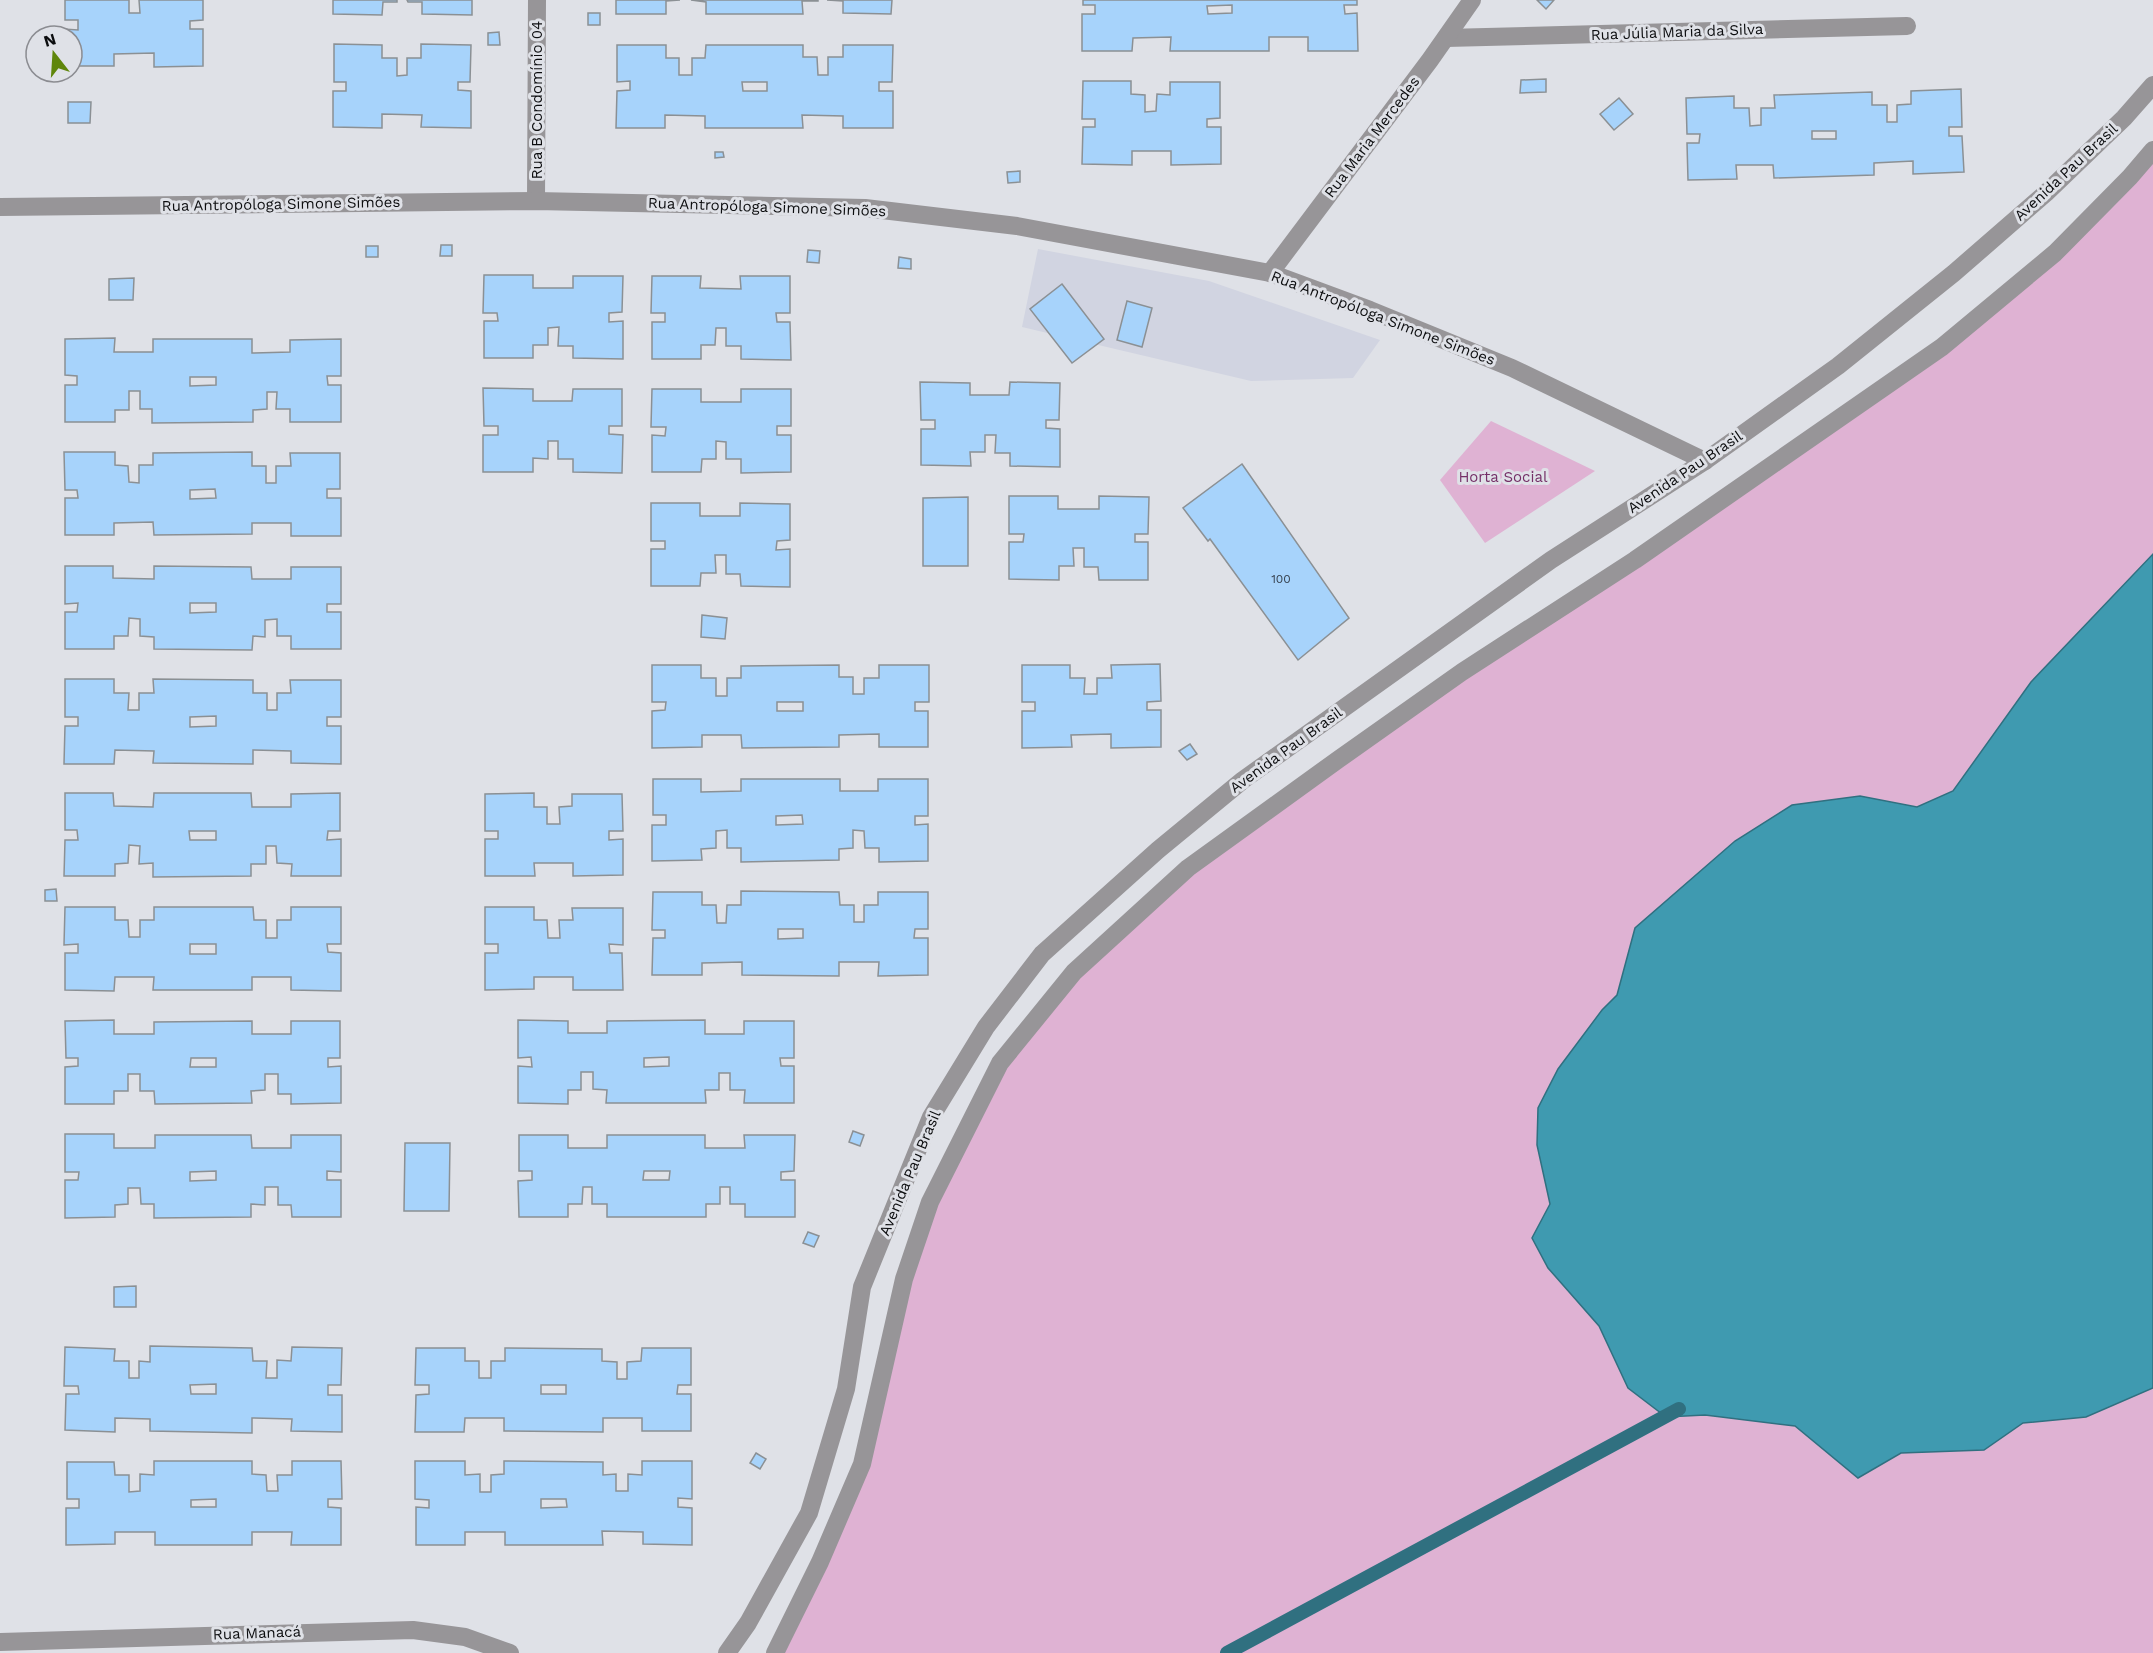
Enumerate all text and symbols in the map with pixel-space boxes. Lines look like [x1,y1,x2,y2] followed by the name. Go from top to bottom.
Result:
[1590,20,1764,44] street label: Rua Júlia Maria da Silva
[528,21,546,179] street label: Rua B Condomínio 04
[24,24,84,84] north arrow
[41,29,58,51] text: N
[1321,73,1424,201] street label: Rua Maria Mercedes
[2011,119,2122,224] street label: Avenida Pau Brasil
[162,193,400,215] street label: Rua Antropóloga Simone Simões
[648,194,887,220] street label: Rua Antropóloga Simone Simões
[1268,267,1498,369] street label: Rua Antropóloga Simone Simões
[1624,427,1746,517] street label: Avenida Pau Brasil
[1458,468,1548,486] park label: Horta Social
[1271,572,1291,586] house number: 100
[1226,703,1346,797] street label: Avenida Pau Brasil
[875,1107,945,1238] street label: Avenida Pau Brasil
[213,1622,302,1644] street label: Rua Manacá

